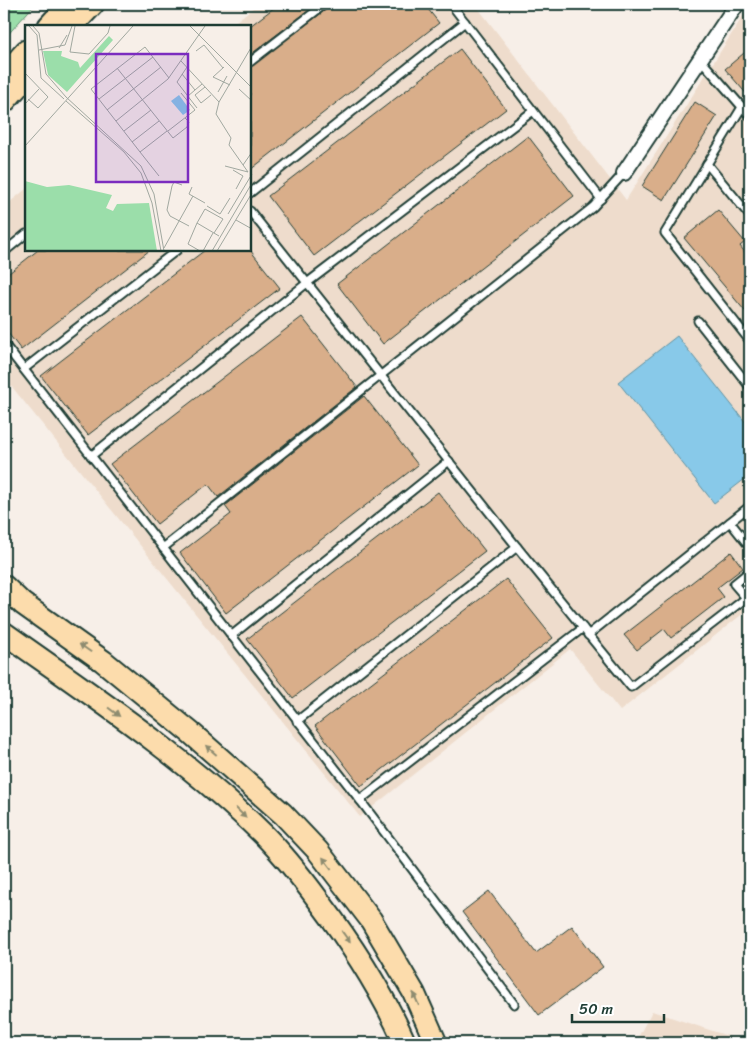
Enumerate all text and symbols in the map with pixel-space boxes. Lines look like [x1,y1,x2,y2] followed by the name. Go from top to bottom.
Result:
[25,25,251,251] inset map
[78,643,91,653] one-way arrow
[107,707,120,718] one-way arrow
[204,745,217,756] one-way arrow
[235,807,247,819] one-way arrow
[322,857,333,870] one-way arrow
[341,930,351,944] one-way arrow
[412,992,420,1006] one-way arrow
[572,992,664,1024] scale bar
[579,996,614,1022] text: 50 m

